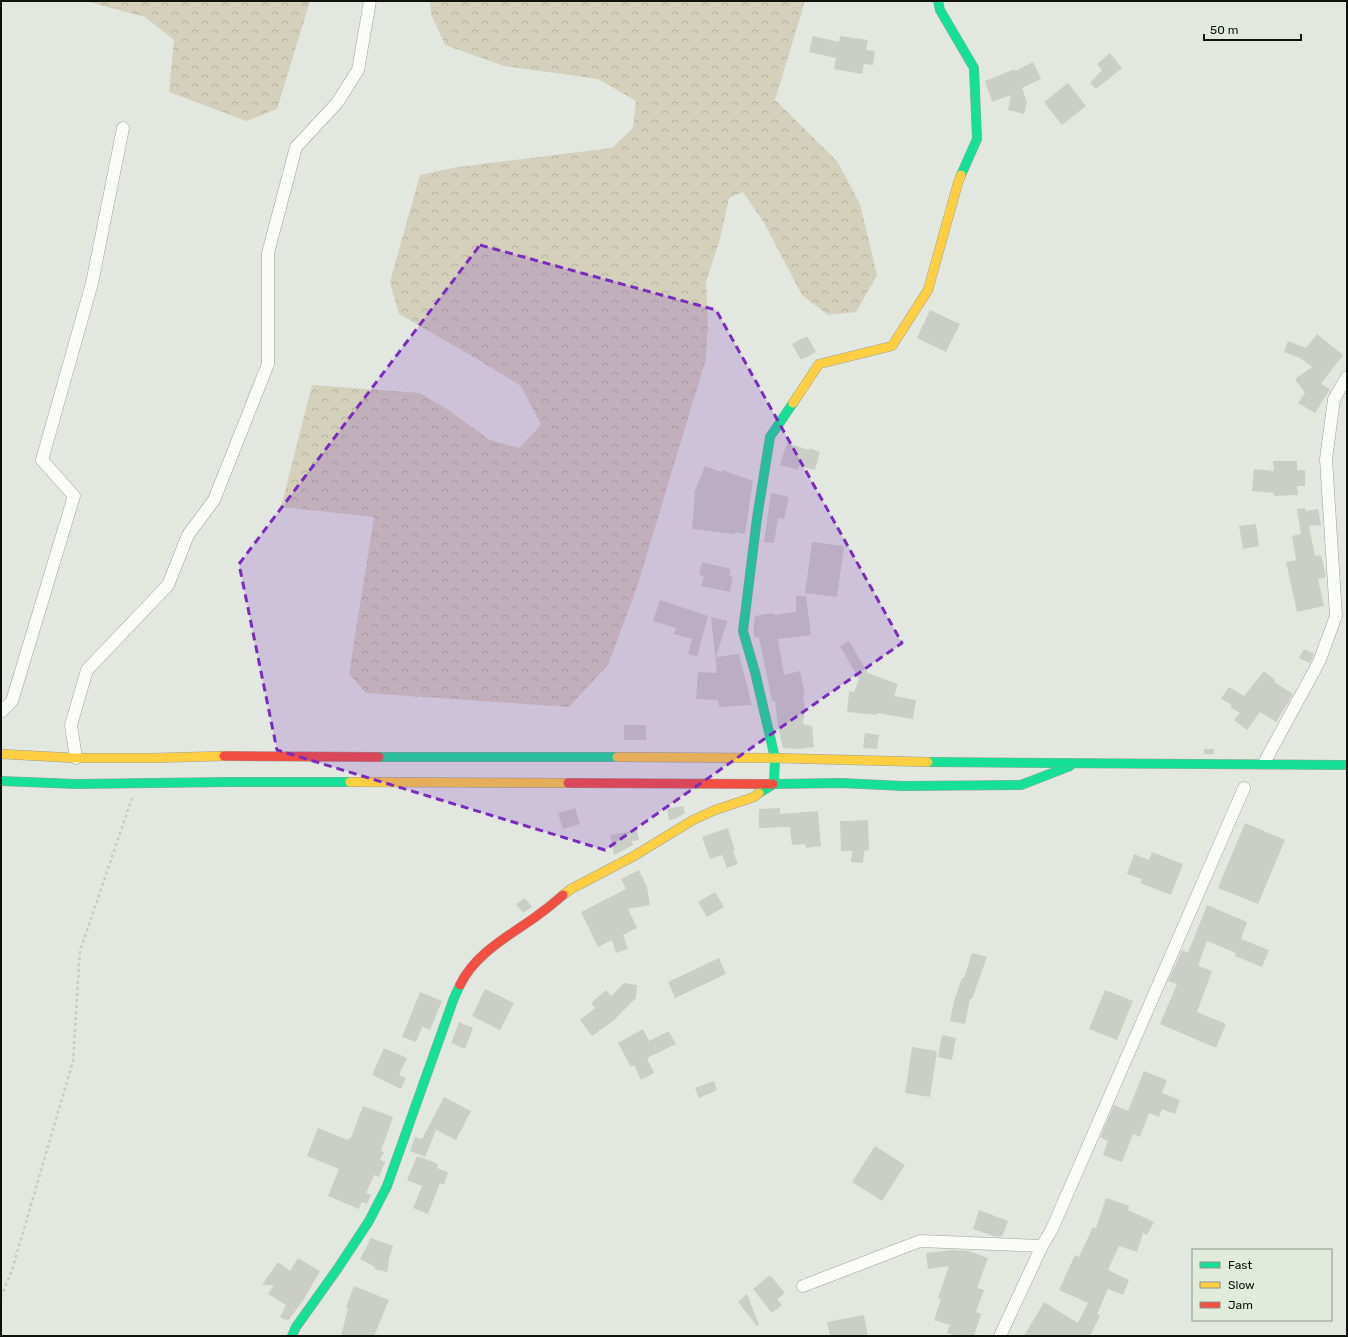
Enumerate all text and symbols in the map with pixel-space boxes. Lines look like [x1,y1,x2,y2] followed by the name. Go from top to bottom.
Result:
[1204,16,1301,42] scale bar
[1210,23,1238,37] text: 50 m
[1192,1249,1332,1321] legend
[1228,1258,1252,1272] text: Fast
[1228,1278,1255,1292] text: Slow
[1228,1298,1253,1312] text: Jam

